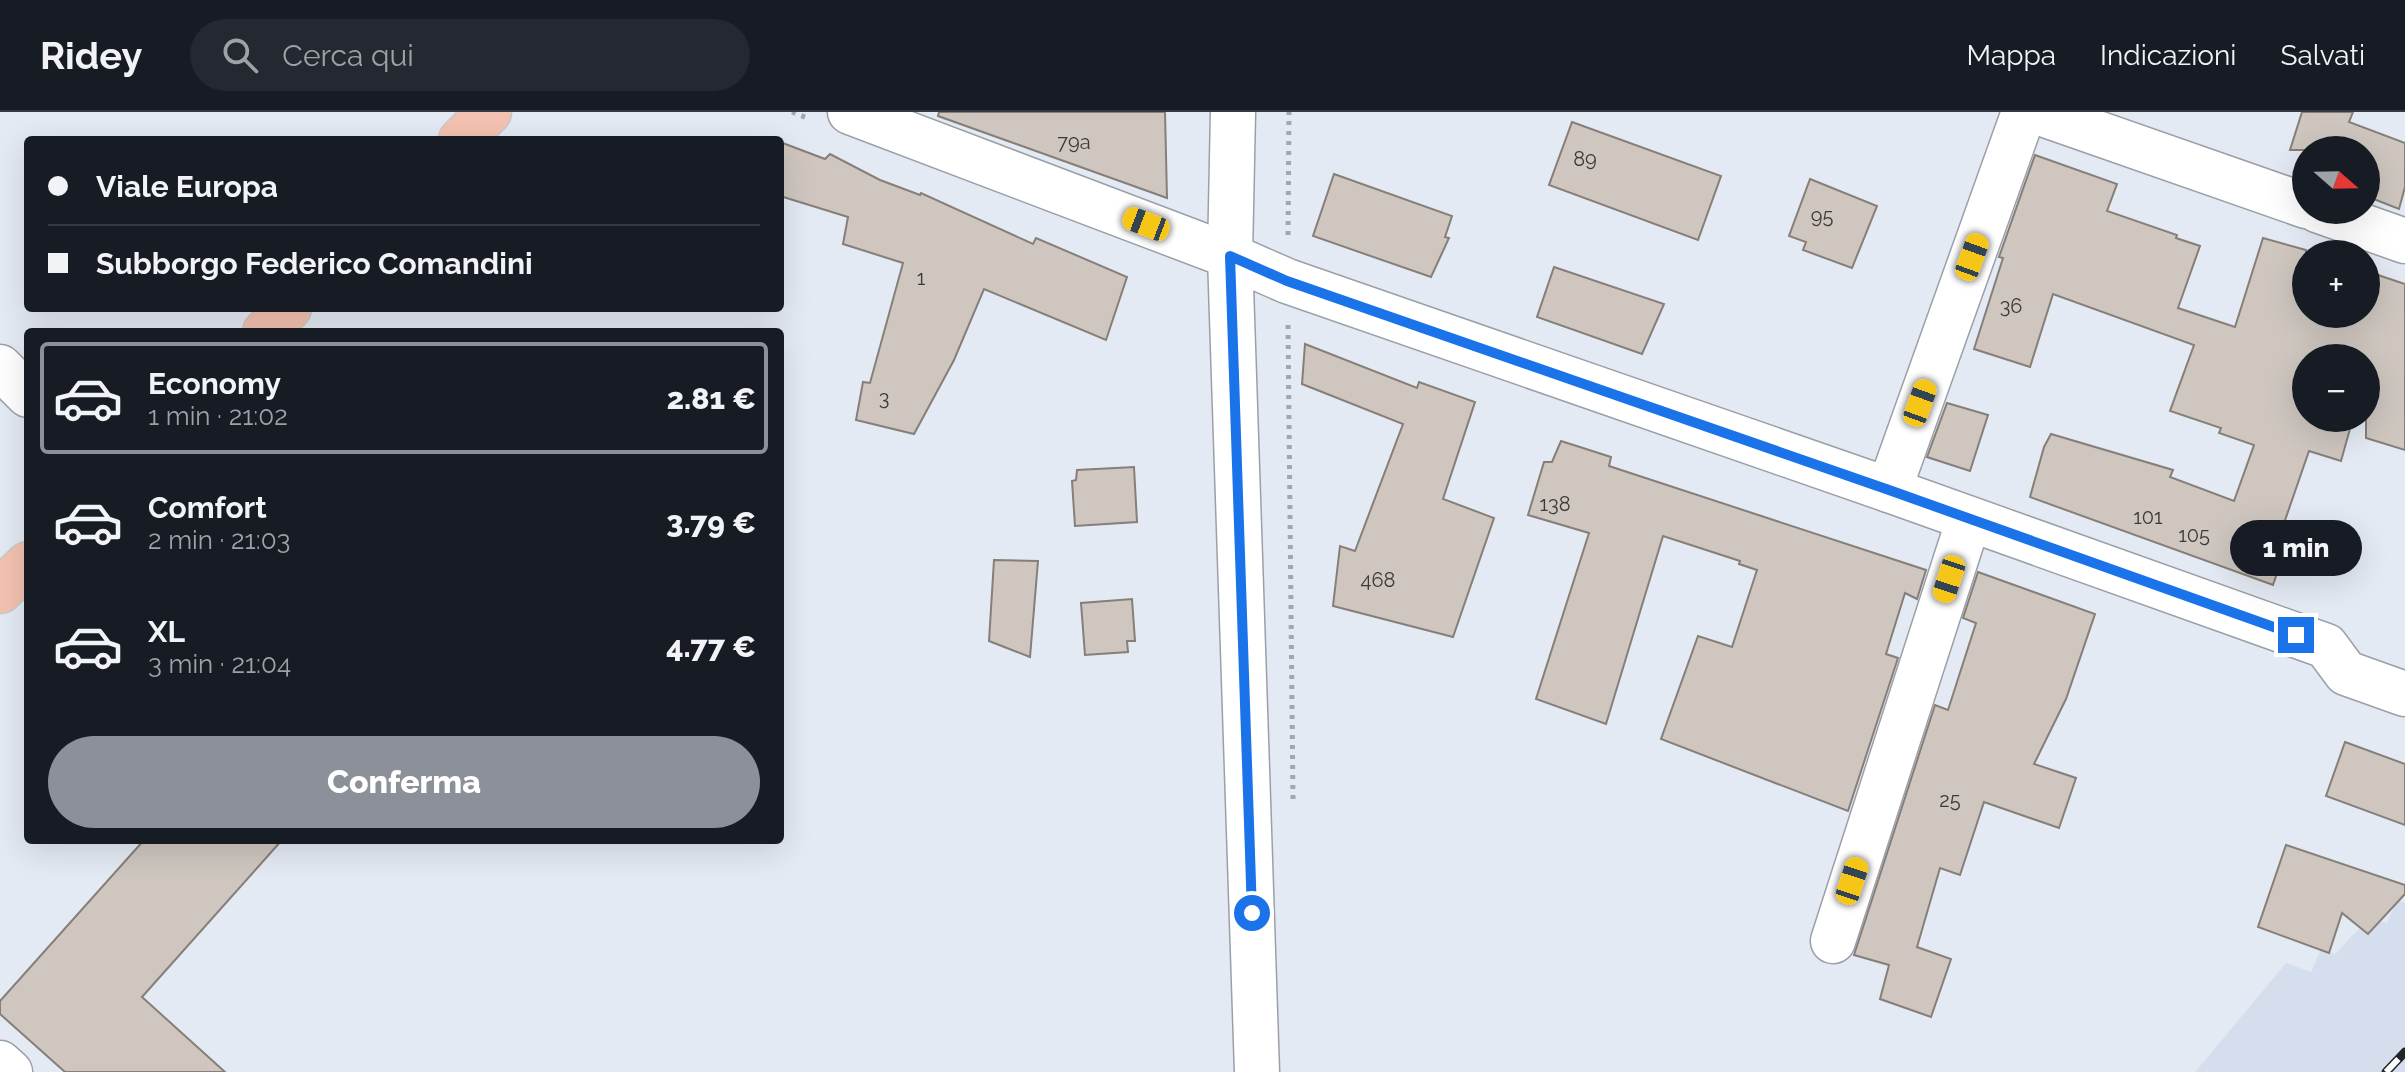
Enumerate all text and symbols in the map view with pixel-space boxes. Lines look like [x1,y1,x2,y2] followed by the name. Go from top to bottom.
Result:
[190,19,750,91] search box
[40,33,142,78] text: Ridey
[218,33,262,77] icon: search
[282,38,414,73] text: Cerca qui
[1967,39,2056,72] text: Mappa
[2100,39,2236,72] text: Indicazioni
[2280,39,2365,72] text: Salvati
[1057,130,1091,154] house number: 79a
[2292,136,2380,224] north arrow
[2292,136,2380,432] map controls
[1573,147,1597,171] house number: 89
[96,169,278,204] text: Viale Europa
[1119,204,1173,244] car
[1811,204,1833,228] house number: 95
[1953,230,1991,284] car
[2292,240,2380,328] button: +
[96,246,533,281] text: Subborgo Federico Comandini
[917,266,926,290] house number: 1
[2000,294,2022,318] house number: 36
[2292,344,2380,432] button: −
[52,362,124,434] icon: car
[148,366,281,401] text: Economy
[1901,376,1939,430] car
[667,381,756,416] text: 2.81 €
[879,386,889,410] house number: 3
[148,401,288,431] text: 1 min · 21:02
[52,486,124,558] icon: car
[148,490,267,525] text: Comfort
[1539,492,1571,516] house number: 138
[666,505,756,540] text: 3.79 €
[2133,505,2163,529] house number: 101
[2230,519,2362,575] callout: 1 min
[2178,523,2210,547] house number: 105
[148,525,290,555] text: 2 min · 21:03
[2263,533,2329,563] text: 1 min
[1930,552,1968,606] car
[1361,568,1395,592] house number: 468
[52,610,124,682] icon: car
[148,614,185,649] text: XL
[2278,617,2314,653] route end
[666,629,756,664] text: 4.77 €
[148,649,291,679] text: 3 min · 21:04
[48,736,760,828] button: Conferma
[1939,788,1961,812] house number: 25
[1833,854,1871,908] car
[1234,895,1270,931] route start

